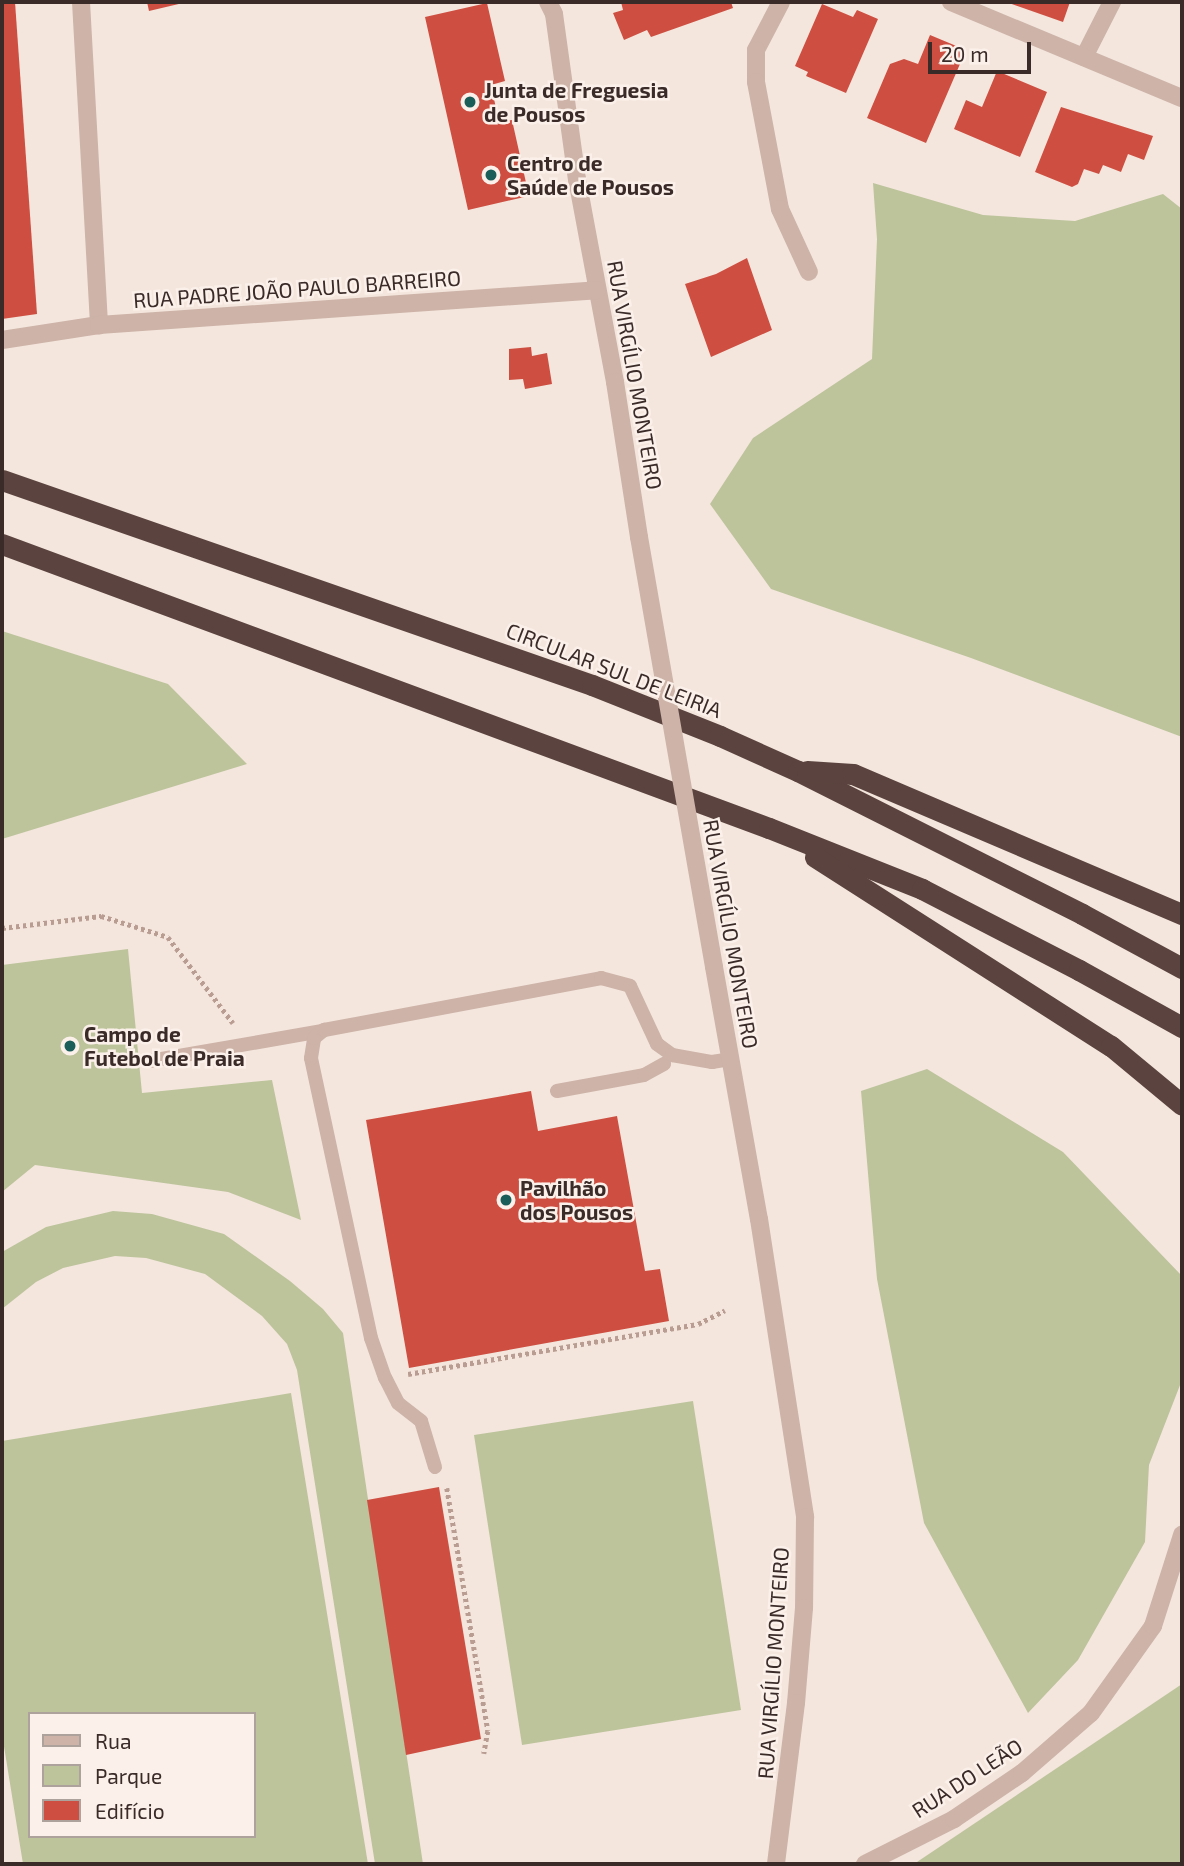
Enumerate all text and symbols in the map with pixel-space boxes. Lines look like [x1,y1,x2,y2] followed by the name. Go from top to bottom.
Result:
[932,28,1035,72] scale bar
[941,41,989,66] text: 20 m
[484,77,668,127] place label: Junta de Freguesia de Pousos
[462,94,478,110] marker: Junta de Freguesia de Pousos
[507,150,674,200] place label: Centro de Saúde de Pousos
[481,165,501,185] marker: Centro de Saúde de Pousos
[602,258,668,492] street label: RUA VIRGÍLIO MONTEIRO
[132,265,462,313] street label: RUA PADRE JOÃO PAULO BARREIRO
[503,617,725,723] street label: CIRCULAR SUL DE LEIRIA
[698,817,764,1051] street label: RUA VIRGÍLIO MONTEIRO
[84,1021,245,1071] place label: Campo de Futebol de Praia
[62,1038,78,1054] marker: Campo de Futebol de Praia
[520,1175,633,1225] place label: Pavilhão dos Pousos
[498,1192,514,1208] marker: Pavilhão dos Pousos
[752,1546,794,1780] street label: RUA VIRGÍLIO MONTEIRO
[28,1712,256,1838] legend
[95,1728,131,1753] text: Rua
[907,1733,1027,1823] street label: RUA DO LEÃO
[95,1763,162,1788] text: Parque
[95,1798,165,1823] text: Edifício

